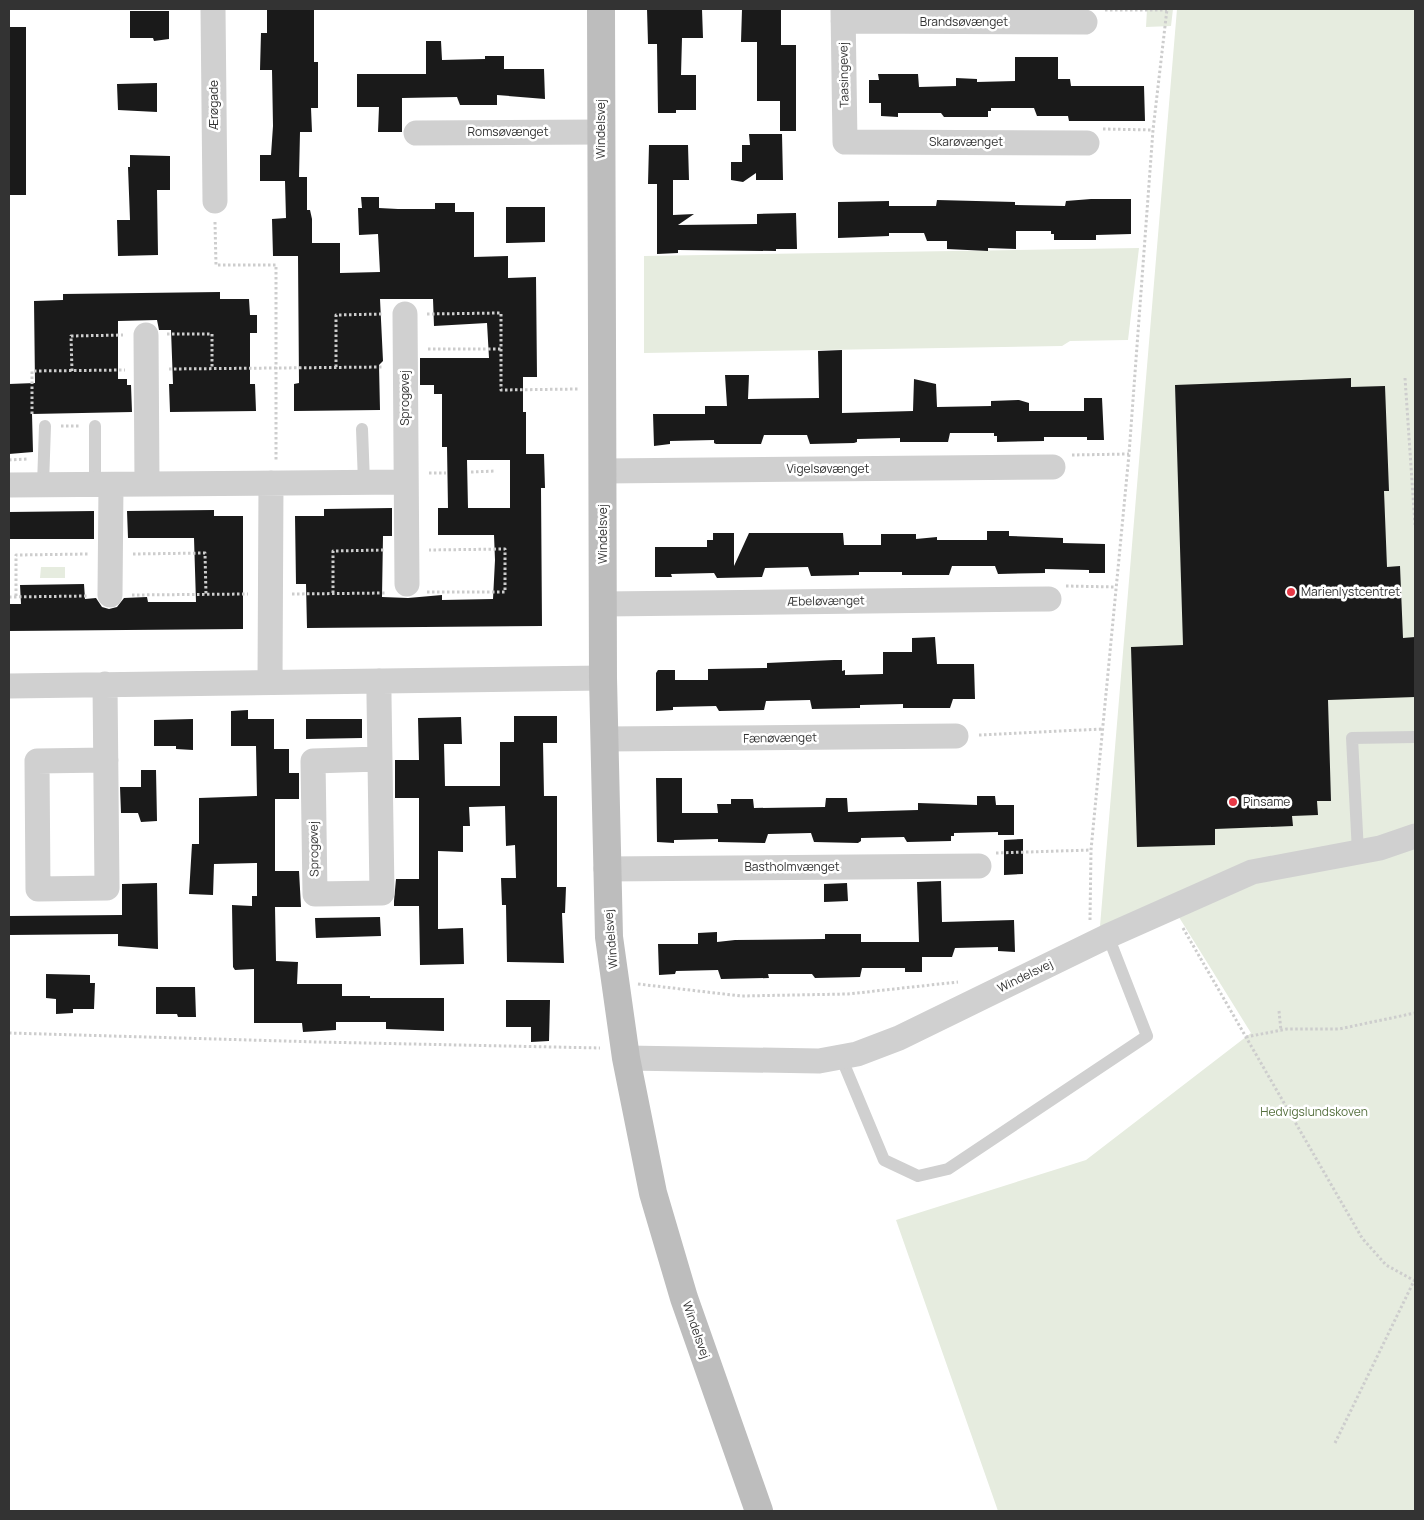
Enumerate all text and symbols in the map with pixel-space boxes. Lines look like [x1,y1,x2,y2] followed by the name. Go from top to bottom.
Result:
[920,13,1008,30] street label: Brandsøvænget
[834,42,853,108] street label: Taasingevej
[205,80,222,130] street label: Ærøgade
[592,99,609,159] street label: Windelsvej
[468,123,549,140] street label: Romsøvænget
[929,133,1003,150] street label: Skarøvænget
[396,370,413,426] street label: Sprogøvej
[787,460,870,477] street label: Vigelsøvænget
[594,504,611,564] street label: Windelsvej
[1301,583,1400,600] place label: Marienlystcentret
[1285,586,1297,598] marker: Marienlystcentret
[787,591,865,610] street label: Æbeløvænget
[743,728,817,747] street label: Fænøvænget
[1243,793,1290,810] place label: Pinsame
[1227,796,1239,808] marker: Pinsame
[305,821,322,877] street label: Sprogøvej
[744,858,840,875] street label: Bastholmvænget
[599,909,622,970] street label: Windelsvej
[994,955,1055,996] street label: Windelsvej
[1260,1103,1368,1120] park label: Hedvigslundskoven
[679,1299,714,1361] street label: Windelsvej

